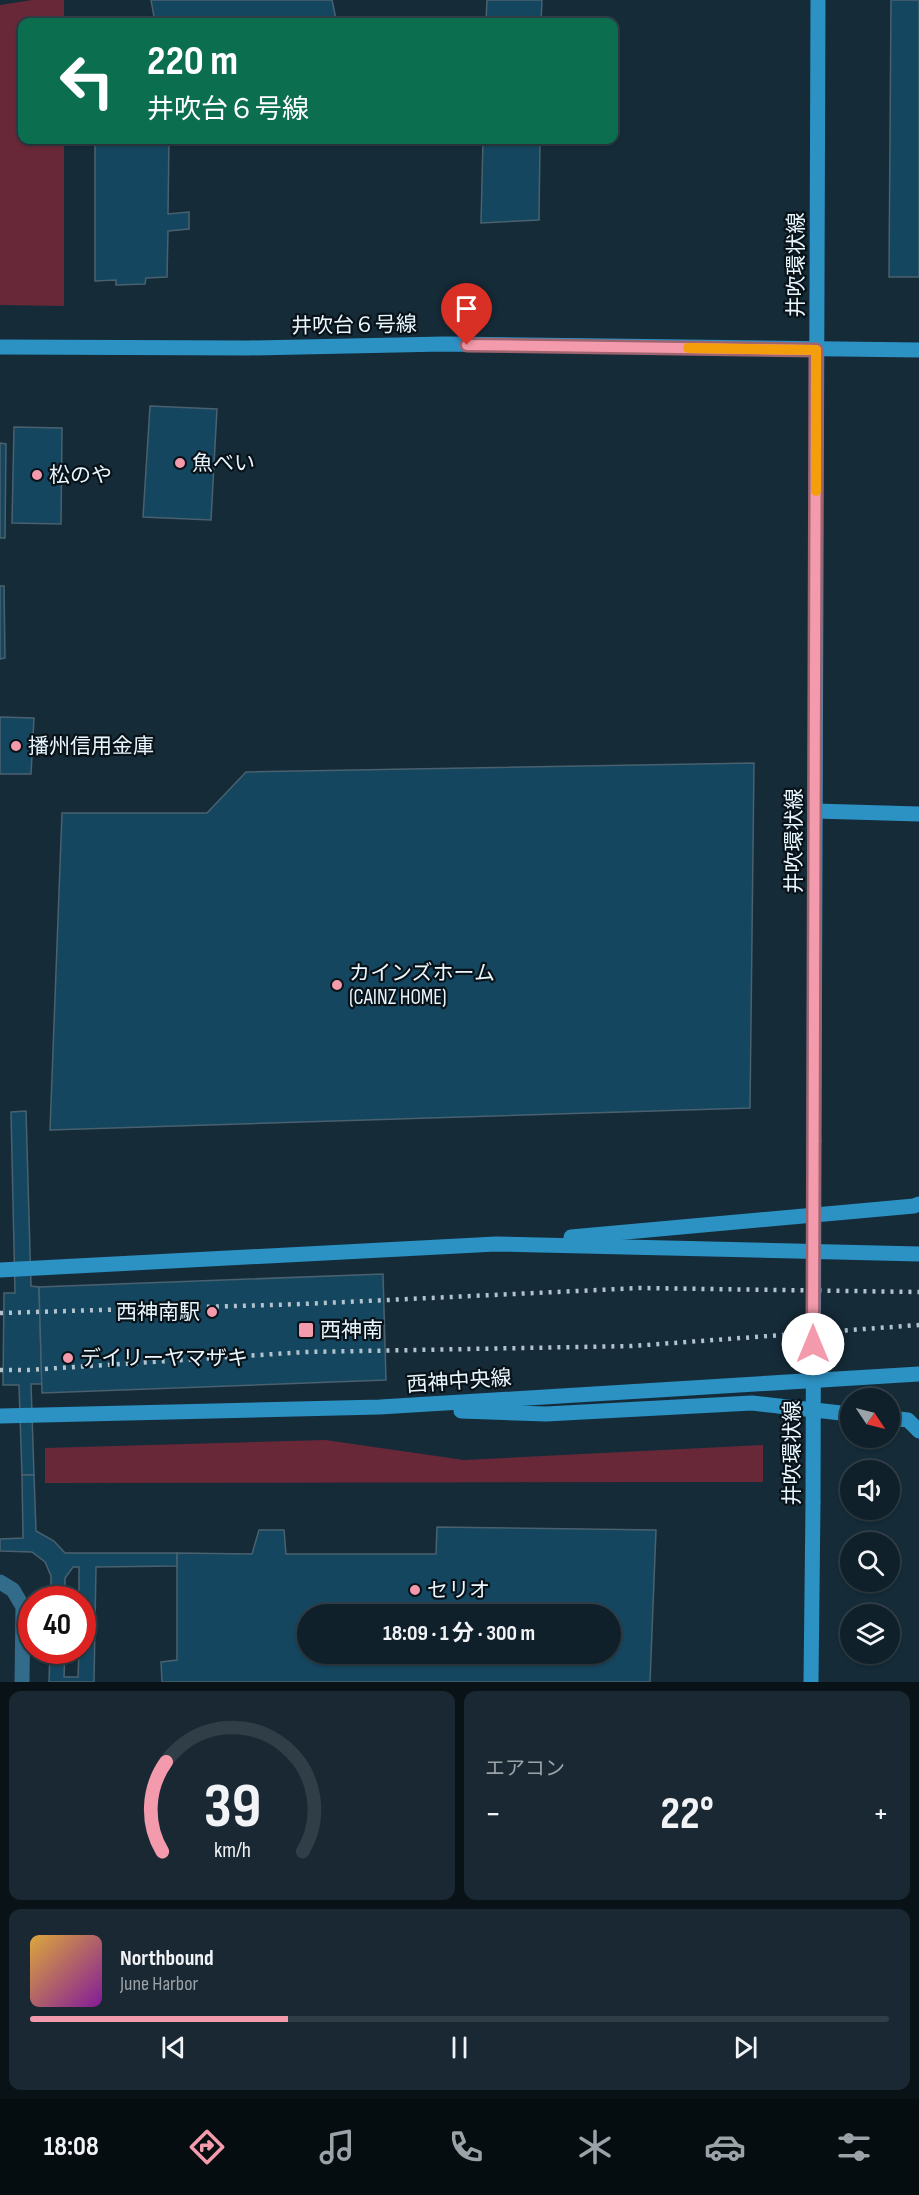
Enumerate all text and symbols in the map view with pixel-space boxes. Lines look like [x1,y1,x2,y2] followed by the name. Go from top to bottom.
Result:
[147,36,238,87] text: 220 m
[48,42,126,120] icon: left
[147,94,309,126] text: 井吹台６号線
[784,213,809,318] street label: 井吹環状線
[441,283,492,345] pin
[450,292,483,325] icon: arrive
[291,312,417,339] street label: 井吹台６号線
[192,451,255,476] place label: 魚べい
[173,456,187,470] marker: 魚べい
[49,463,112,488] place label: 松のや
[30,468,44,482] marker: 松のや
[28,734,154,759] place label: 播州信用金庫
[9,739,23,753] marker: 播州信用金庫
[782,789,807,894] street label: 井吹環状線
[349,961,495,1010] place label: カインズホーム (CAINZ HOME)
[330,978,344,992] marker: カインズホーム (CAINZ HOME)
[116,1300,200,1325] place label: 西神南駅
[205,1305,219,1319] marker: 西神南駅
[781,1312,845,1376] position arrow
[320,1318,383,1343] place label: 西神南
[297,1321,315,1339] marker: 西神南
[80,1346,248,1371] place label: デイリーヤマザキ
[61,1351,75,1365] marker: デイリーヤマザキ
[406,1365,512,1398] street label: 西神中央線
[840,1388,900,1448] north arrow
[840,1388,900,1664] map controls
[780,1401,805,1506] street label: 井吹環状線
[840,1460,900,1520] button: sound
[840,1532,900,1592] button: search
[427,1578,490,1603] place label: セリオ
[408,1583,422,1597] marker: セリオ
[18,1586,96,1664] speed limit sign: 40
[840,1604,900,1664] button: layers
[383,1620,535,1647] text: 18:09 · 1 分 · 300 m
[485,1757,565,1781] text: エアコン
[203,1770,261,1845] text: 39
[660,1787,714,1842] text: 22°
[485,1794,501,1834] text: −
[873,1794,889,1834] text: +
[213,1839,251,1864] text: km/h
[120,1945,214,1972] text: Northbound
[120,1972,198,1996] text: June Harbor
[157,2031,190,2064] icon: previous
[443,2031,476,2064] icon: pause
[729,2031,762,2064] icon: next
[186,2126,228,2168] icon: directions
[316,2126,358,2168] icon: music
[445,2126,487,2168] icon: phone
[574,2126,616,2168] icon: climate
[704,2126,746,2168] icon: car
[833,2126,875,2168] icon: filters
[44,2131,99,2163] text: 18:08

